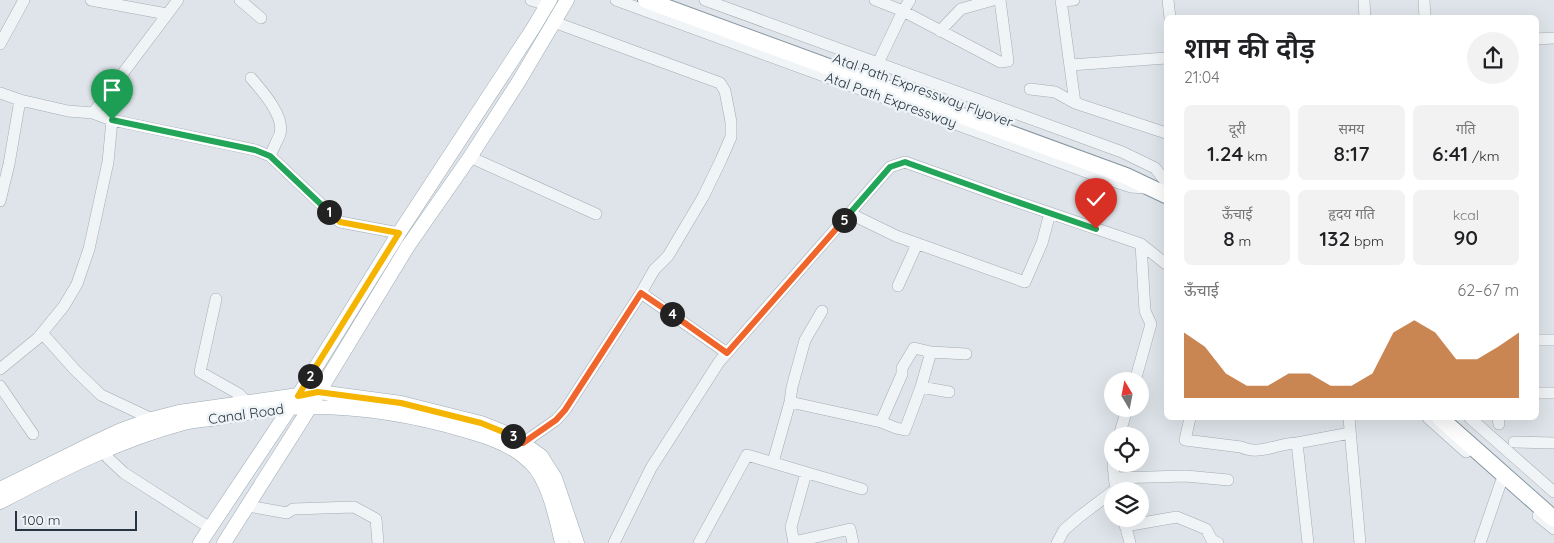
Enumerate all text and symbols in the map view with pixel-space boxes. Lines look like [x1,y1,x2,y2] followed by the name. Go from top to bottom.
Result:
[1184,30,1315,65] text: शाम की दौड़
[1467,32,1519,84] button: share
[831,50,1015,130] street label: Atal Path Expressway Flyover
[1184,67,1220,87] text: 21:04
[823,68,959,132] street label: Atal Path Expressway
[91,69,133,120] pin
[98,76,126,104] icon: arrive
[1229,120,1246,138] text: दूरी
[1339,120,1364,138] text: समय
[1456,120,1476,138] text: गति
[1207,140,1243,166] text: 1.24
[1334,140,1369,166] text: 8:17
[1432,140,1468,166] text: 6:41
[1243,147,1267,165] text: km
[1468,147,1500,165] text: /km
[1075,178,1117,229] pin
[1082,185,1110,213] icon: check
[316,200,342,224] pin: 1
[327,203,332,221] text: 1
[1222,205,1252,223] text: ऊँचाई
[1328,205,1375,223] text: हृदय गति
[1453,206,1479,224] text: kcal
[832,208,856,232] pin: 5
[840,211,849,229] text: 5
[1454,224,1478,250] text: 90
[1223,225,1235,251] text: 8
[1319,225,1350,251] text: 132
[1235,232,1251,250] text: m
[1350,232,1384,250] text: bpm
[1184,280,1219,300] text: ऊँचाई
[1458,280,1519,300] text: 62–67 m
[660,302,684,326] pin: 4
[668,305,677,323] text: 4
[298,364,322,388] pin: 2
[307,367,314,385] text: 2
[1104,372,1149,418] north arrow
[1104,372,1149,527] map controls
[207,400,285,428] street label: Canal Road
[500,424,526,448] pin: 3
[510,427,517,445] text: 3
[1104,427,1149,472] button: locate
[1104,482,1149,527] button: layers
[15,508,138,531] scale bar
[22,511,60,529] text: 100 m

